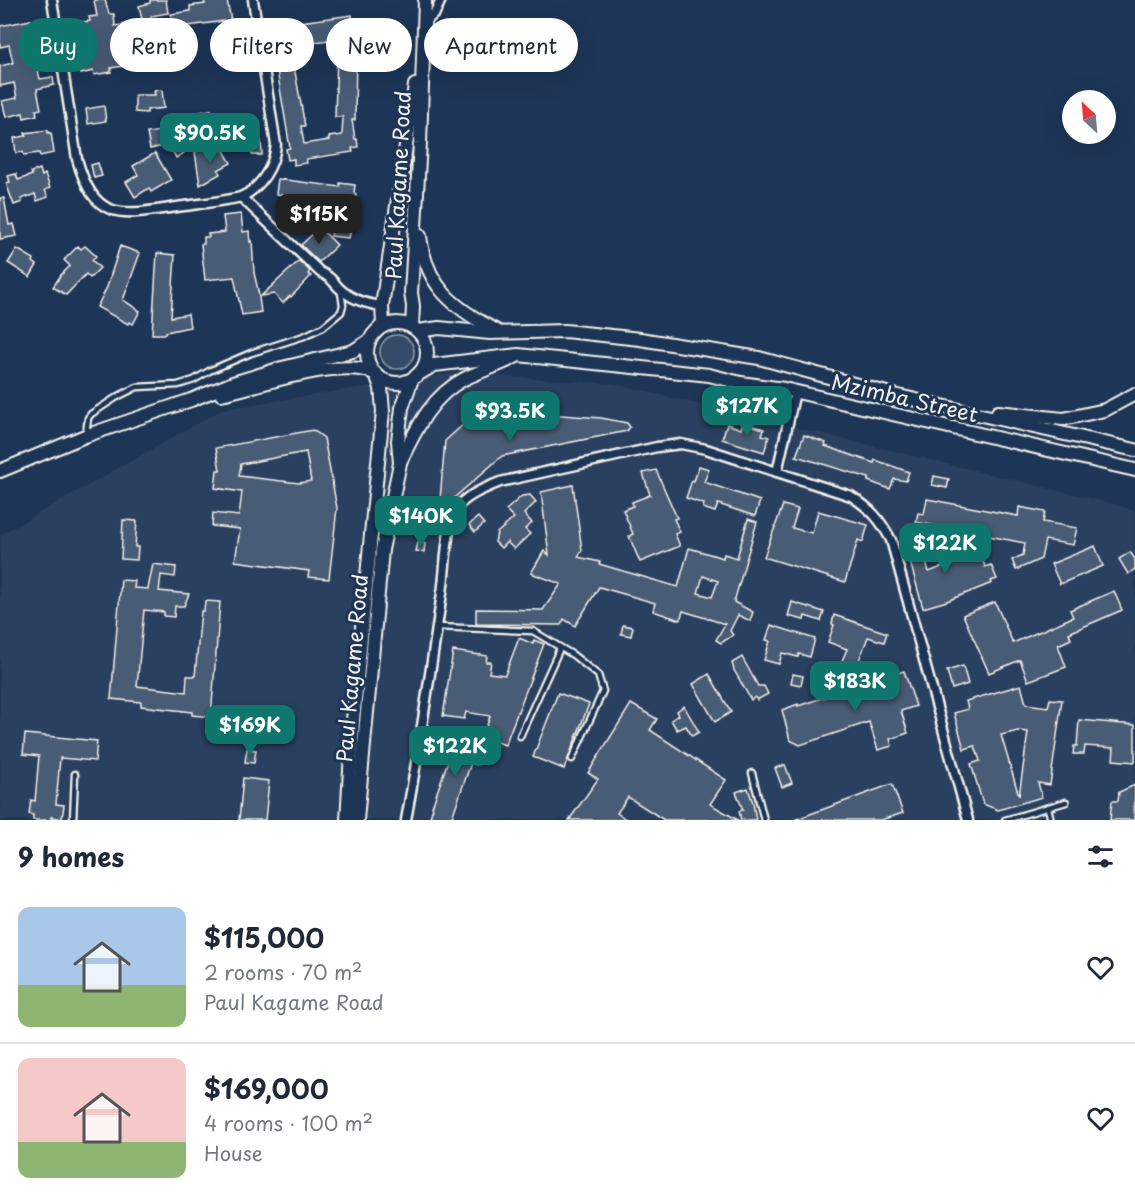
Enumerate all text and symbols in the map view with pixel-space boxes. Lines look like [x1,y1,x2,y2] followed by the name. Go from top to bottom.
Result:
[18,18,98,72] chip: Buy
[110,18,198,72] chip: Rent
[210,18,314,72] chip: Filters
[326,18,412,72] chip: New
[424,18,578,72] chip: Apartment
[376,90,418,280] street label: Paul Kagame Road
[1062,90,1116,144] north arrow
[1062,90,1116,144] map controls
[161,113,259,164] pin: $90.5K
[174,117,246,147] text: $90.5K
[277,194,361,245] pin: $115K
[290,198,348,228] text: $115K
[829,365,981,429] street label: Mzimba Street
[705,386,789,437] pin: $127K
[716,390,778,420] text: $127K
[461,391,559,442] pin: $93.5K
[475,395,545,425] text: $93.5K
[379,496,463,547] pin: $140K
[389,500,453,530] text: $140K
[903,523,987,574] pin: $122K
[913,527,977,557] text: $122K
[327,573,375,763] street label: Paul Kagame Road
[813,661,897,712] pin: $183K
[824,665,886,695] text: $183K
[208,705,292,756] pin: $169K
[219,709,281,739] text: $169K
[413,726,497,777] pin: $122K
[423,730,487,760] text: $122K
[18,837,124,876] text: 9 homes
[1084,840,1117,873] icon: filters
[204,918,324,957] text: $115,000
[66,931,138,1003] icon: home
[1084,951,1117,984] icon: heart
[204,957,362,987] text: 2 rooms · 70 m²
[204,987,384,1017] text: Paul Kagame Road
[204,1069,329,1108] text: $169,000
[66,1082,138,1154] icon: home
[1084,1102,1117,1135] icon: heart
[204,1108,373,1138] text: 4 rooms · 100 m²
[204,1138,263,1168] text: House

